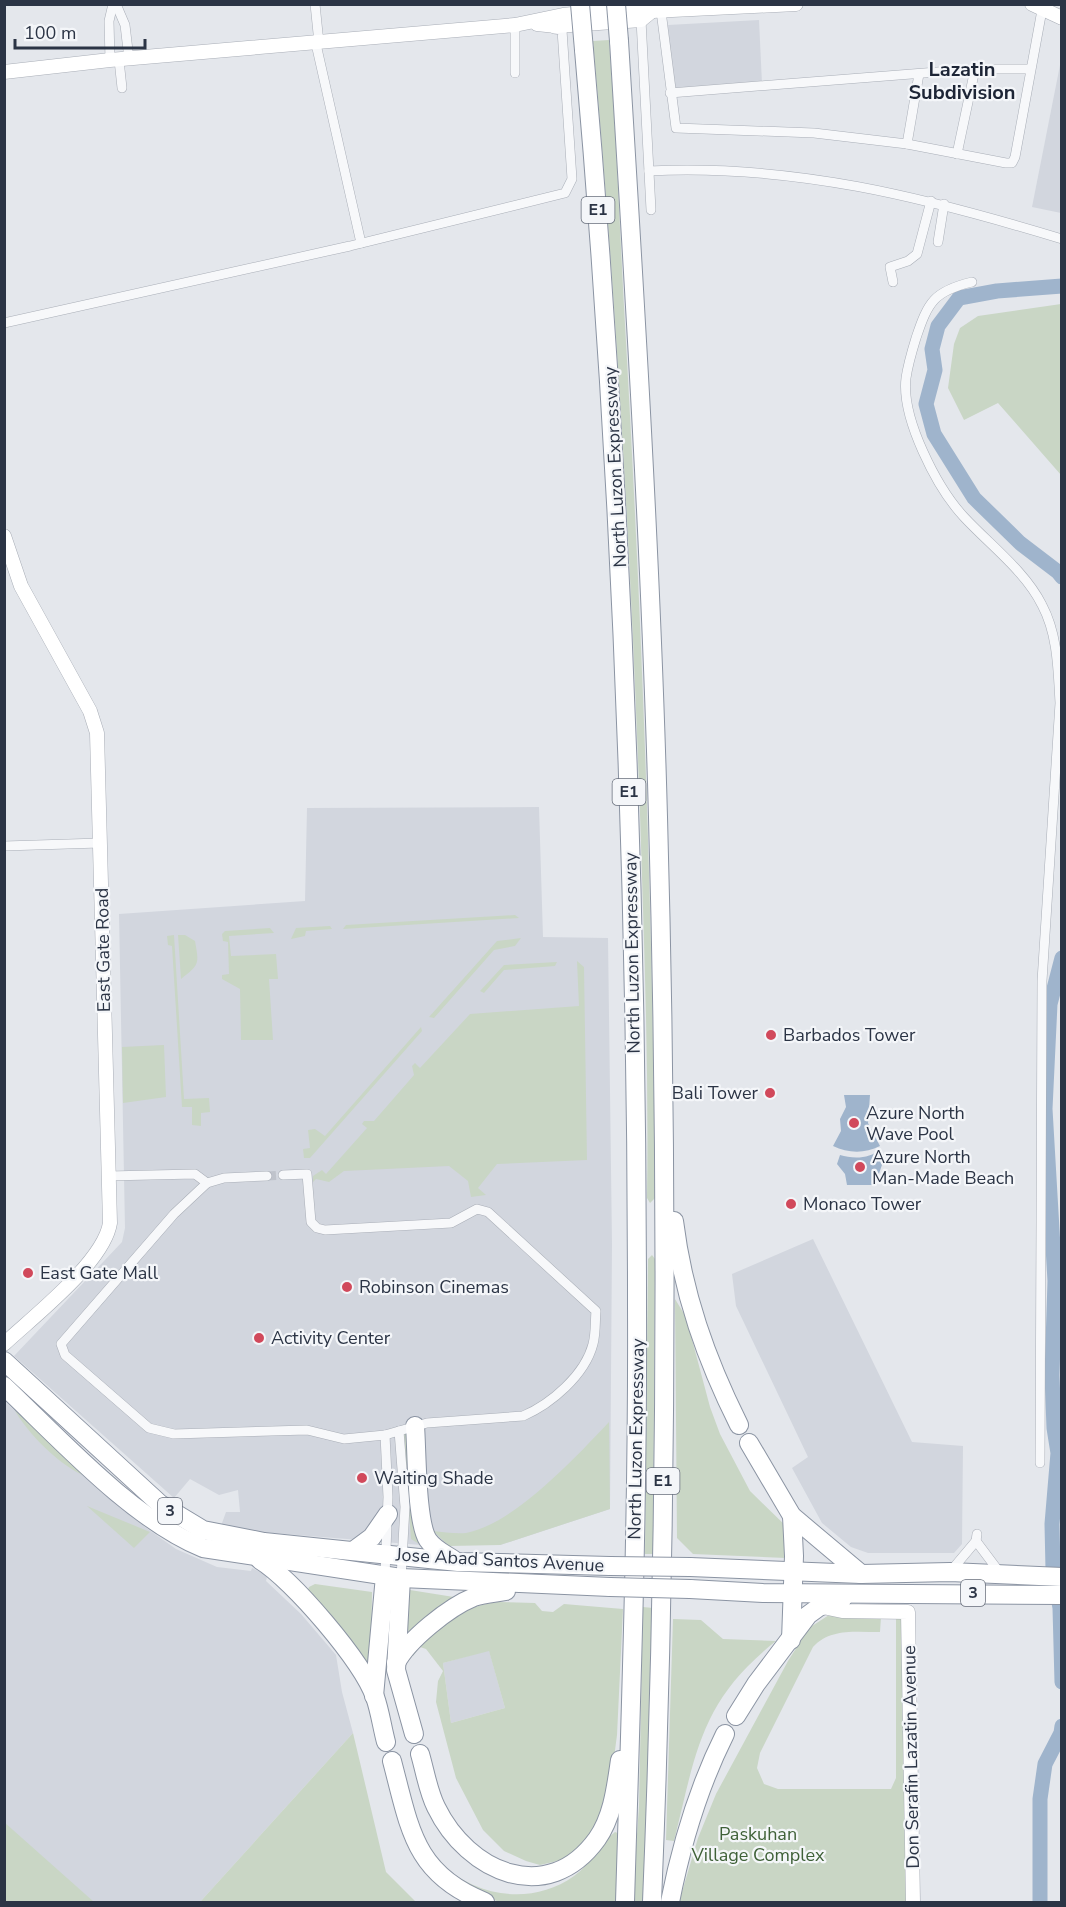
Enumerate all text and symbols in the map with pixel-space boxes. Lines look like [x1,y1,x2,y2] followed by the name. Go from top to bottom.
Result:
[15,12,146,50] scale bar
[24,21,76,45] text: 100 m
[908,56,1016,106] district label: Lazatin Subdivision
[582,197,614,223] road number: E1
[598,365,632,568] street label: North Luzon Expressway
[612,779,646,805] road number: E1
[618,851,646,1054] street label: North Luzon Expressway
[90,888,116,1012] street label: East Gate Road
[783,1023,916,1047] place label: Barbados Tower
[764,1028,778,1042] marker: Barbados Tower
[672,1081,759,1105] place label: Bali Tower
[763,1086,777,1100] marker: Bali Tower
[866,1101,965,1146] place label: Azure North Wave Pool
[847,1116,861,1130] marker: Azure North Wave Pool
[872,1145,1014,1190] place label: Azure North Man-Made Beach
[853,1160,867,1174] marker: Azure North Man-Made Beach
[803,1192,922,1216] place label: Monaco Tower
[784,1197,798,1211] marker: Monaco Tower
[40,1261,159,1285] place label: East Gate Mall
[21,1266,35,1280] marker: East Gate Mall
[359,1275,509,1299] place label: Robinson Cinemas
[340,1280,354,1294] marker: Robinson Cinemas
[271,1326,391,1350] place label: Activity Center
[252,1331,266,1345] marker: Activity Center
[622,1337,650,1540] street label: North Luzon Expressway
[374,1466,493,1490] place label: Waiting Shade
[646,1468,680,1494] road number: E1
[355,1471,369,1485] marker: Waiting Shade
[158,1498,182,1524] road number: 3
[394,1543,605,1577] street label: Jose Abad Santos Avenue
[961,1580,985,1606] road number: 3
[897,1645,925,1869] street label: Don Serafin Lazatin Avenue
[690,1822,825,1867] park label: Paskuhan Village Complex

